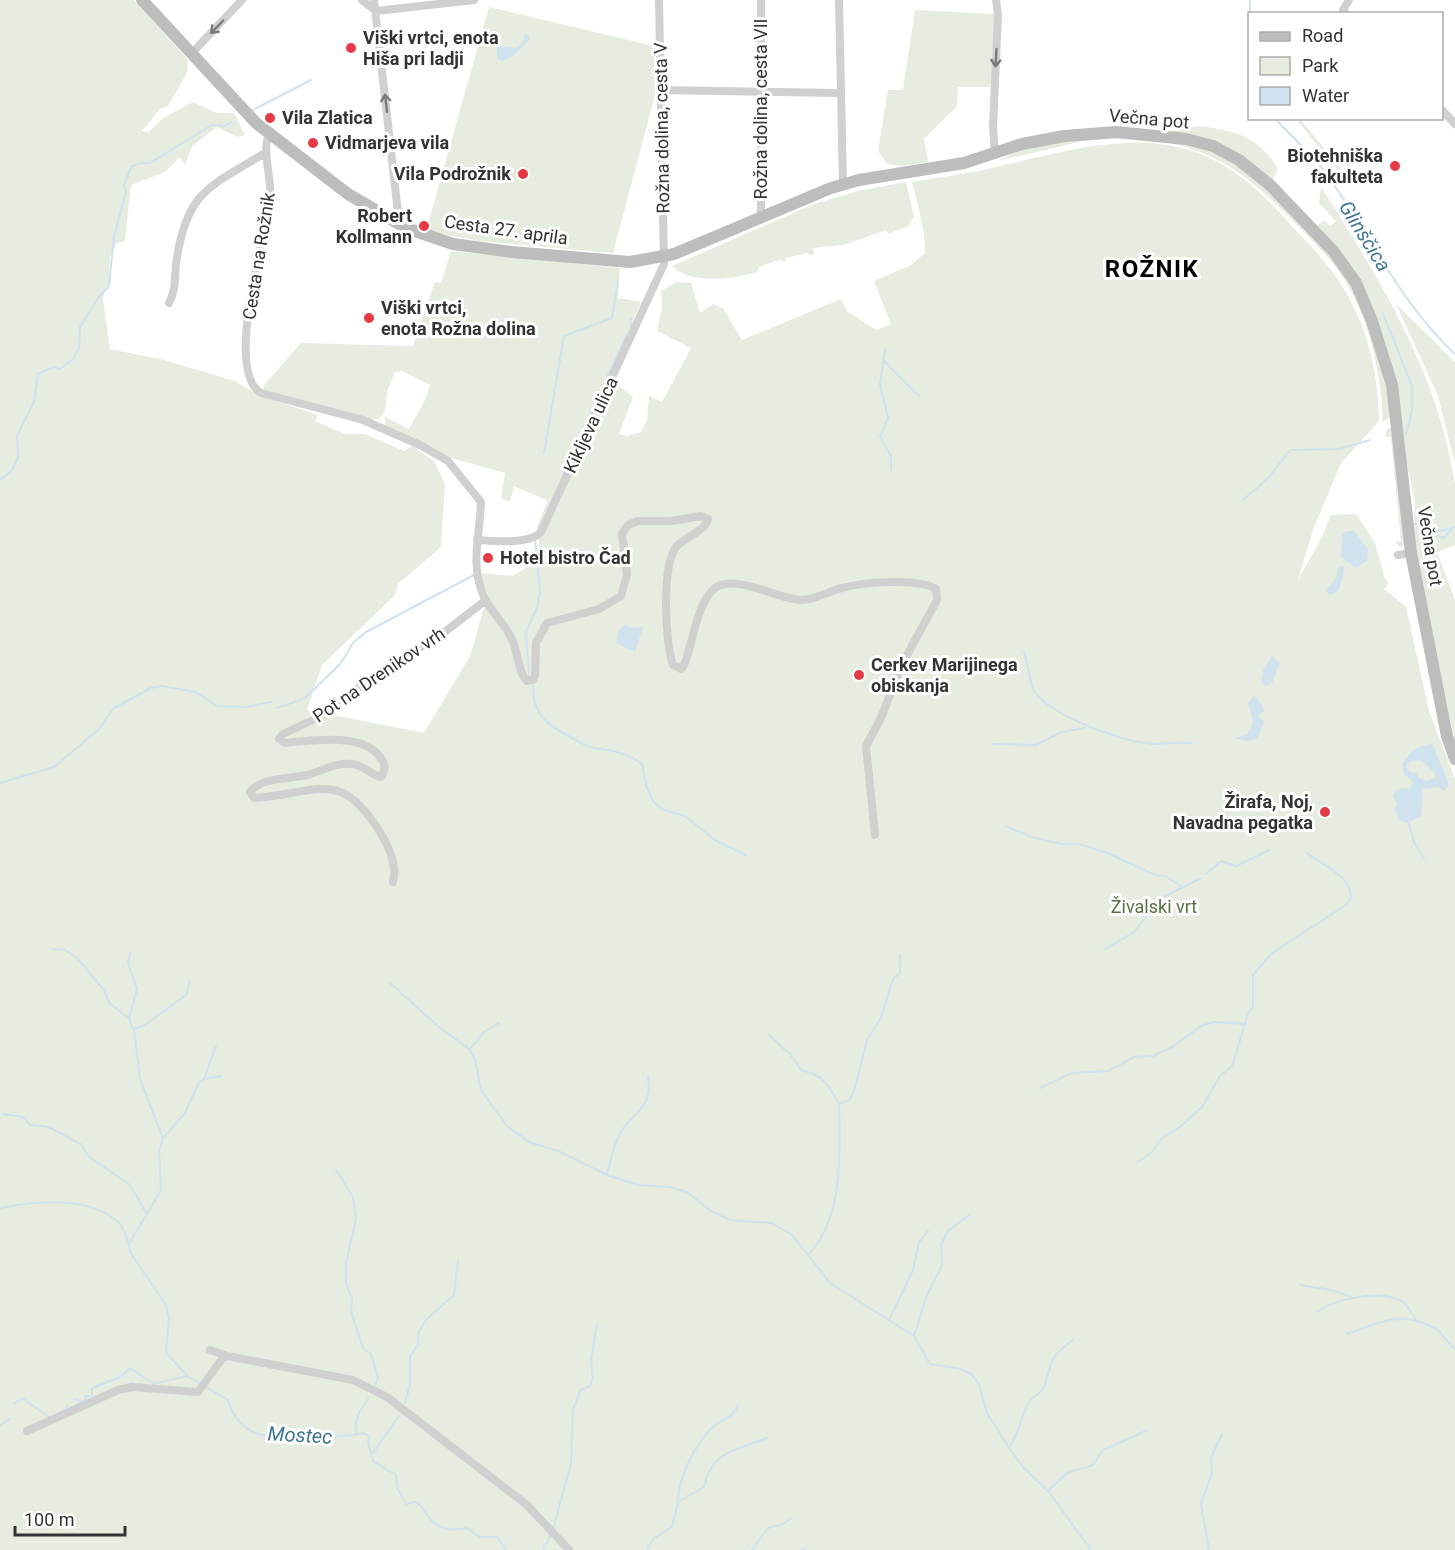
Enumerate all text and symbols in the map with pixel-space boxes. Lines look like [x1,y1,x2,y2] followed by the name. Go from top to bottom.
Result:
[1248,12,1443,120] legend
[750,19,771,199] street label: Rožna dolina, cesta VII
[210,20,224,35] one-way arrow
[1302,25,1343,46] text: Road
[363,27,499,69] place label: Viški vrtci, enota Hiša pri ladji
[344,41,358,55] marker: Viški vrtci, enota Hiša pri ladji
[649,42,673,214] street label: Rožna dolina, cesta V
[990,48,1001,68] one-way arrow
[1302,55,1339,76] text: Park
[1302,85,1349,106] text: Water
[380,93,391,113] one-way arrow
[1108,105,1190,132] street label: Večna pot
[282,107,373,128] place label: Vila Zlatica
[263,111,277,125] marker: Vila Zlatica
[325,132,449,153] place label: Vidmarjeva vila
[306,136,320,150] marker: Vidmarjeva vila
[1287,145,1383,187] place label: Biotehniška fakulteta
[1388,159,1402,173] marker: Biotehniška fakulteta
[394,163,511,184] place label: Vila Podrožnik
[516,167,530,181] marker: Vila Podrožnik
[238,190,279,321] street label: Cesta na Rožnik
[1334,196,1396,276] water label: Glinščica
[336,205,412,247] place label: Robert Kollmann
[443,210,569,249] street label: Cesta 27. aprila
[417,219,431,233] marker: Robert Kollmann
[1105,255,1199,283] district label: ROŽNIK
[381,297,536,339] place label: Viški vrtci, enota Rožna dolina
[362,311,376,325] marker: Viški vrtci, enota Rožna dolina
[559,373,622,476] street label: Kikljeva ulica
[1414,505,1447,587] street label: Večna pot
[500,547,631,568] place label: Hotel bistro Čad
[481,551,495,565] marker: Hotel bistro Čad
[309,623,449,727] street label: Pot na Drenikov vrh
[871,654,1018,696] place label: Cerkev Marijinega obiskanja
[852,668,866,682] marker: Cerkev Marijinega obiskanja
[1173,791,1313,833] place label: Žirafa, Noj, Navadna pegatka
[1318,805,1332,819] marker: Žirafa, Noj, Navadna pegatka
[1111,896,1197,917] park label: Živalski vrt
[267,1421,333,1449] water label: Mostec
[15,1499,124,1537] scale bar
[24,1509,75,1530] text: 100 m

